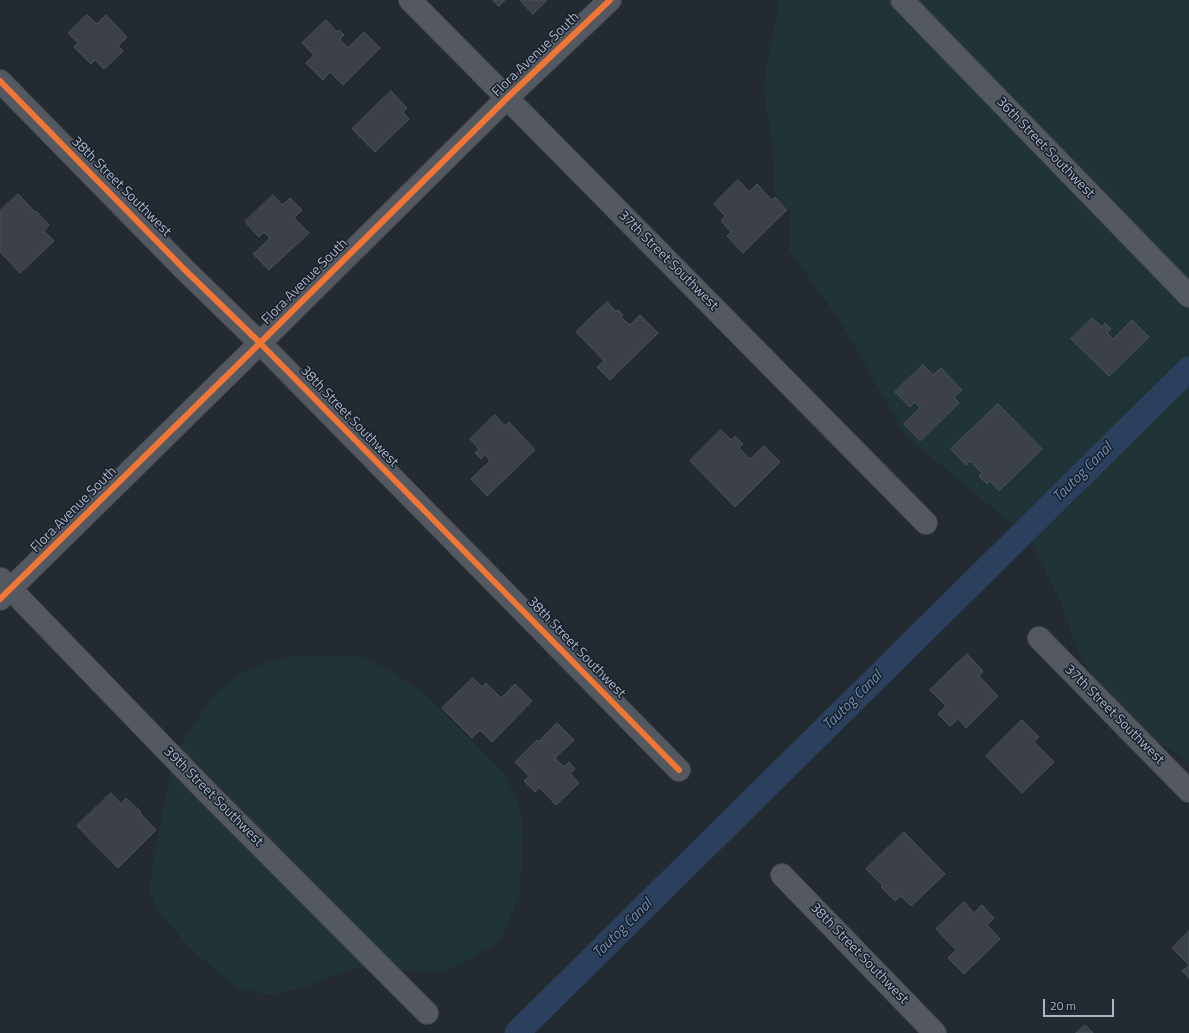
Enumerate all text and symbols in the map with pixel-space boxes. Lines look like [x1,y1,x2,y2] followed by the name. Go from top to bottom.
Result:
[489,9,583,101] street label: Flora Avenue South
[992,94,1098,202] street label: 36th Street Southwest
[68,134,174,240] street label: 38th Street Southwest
[615,208,721,314] street label: 37th Street Southwest
[259,236,351,328] street label: Flora Avenue South
[296,363,402,471] street label: 38th Street Southwest
[1050,440,1116,506] water label: Tautog Canal
[28,464,120,556] street label: Flora Avenue South
[523,594,629,702] street label: 38th Street Southwest
[1061,662,1167,768] street label: 37th Street Southwest
[820,668,886,734] water label: Tautog Canal
[160,744,266,850] street label: 39th Street Southwest
[590,896,656,962] water label: Tautog Canal
[806,900,912,1008] street label: 38th Street Southwest
[1045,991,1116,1017] scale bar
[1050,996,1076,1015] text: 20 m

